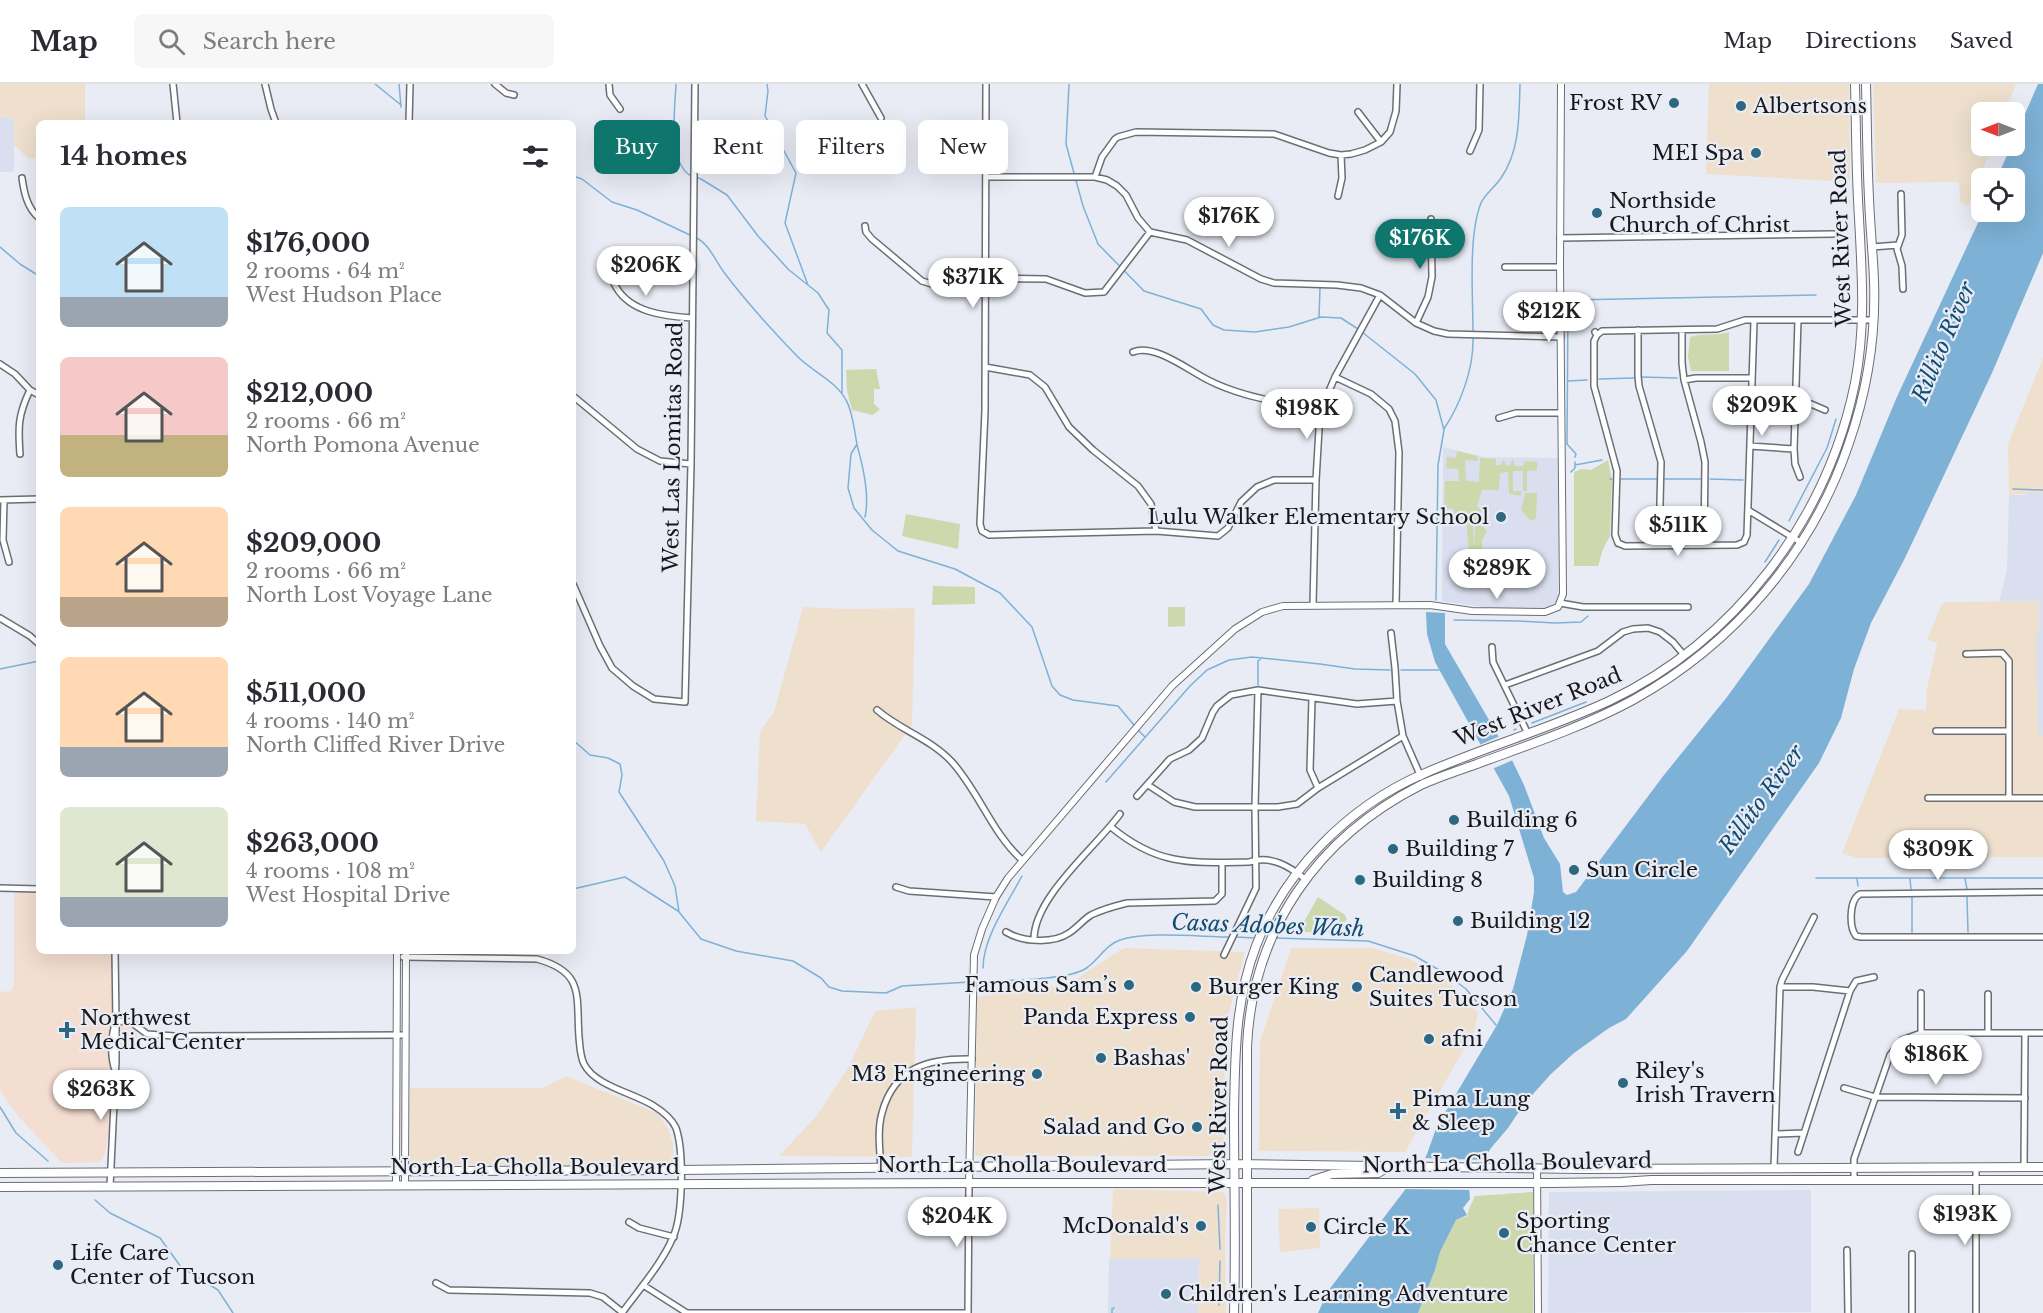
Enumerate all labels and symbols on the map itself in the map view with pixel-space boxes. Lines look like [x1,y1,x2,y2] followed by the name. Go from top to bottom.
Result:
[1569,90,1663,116] place label: Frost RV
[1752,93,1867,119] place label: Albertsons
[1667,96,1681,110] marker: Frost RV
[1734,99,1748,113] marker: Albertsons
[1971,102,2025,156] north arrow
[1652,140,1744,166] place label: MEI Spa
[1749,146,1763,160] marker: MEI Spa
[1825,149,1857,328] street label: West River Road
[1609,188,1790,238] place label: Northside Church of Christ
[1187,197,1271,248] pin: $176K
[1590,206,1604,220] marker: Northside Church of Christ
[1378,219,1462,270] pin: $176K
[604,246,688,297] pin: $206K
[931,258,1015,309] pin: $371K
[1906,277,1981,407] water label: Rillito River
[1507,292,1591,343] pin: $212K
[658,321,688,574] street label: West Las Lomitas Road
[1720,386,1804,437] pin: $209K
[1265,389,1349,440] pin: $198K
[1147,504,1489,530] place label: Lulu Walker Elementary School
[1636,506,1720,557] pin: $511K
[1494,510,1508,524] marker: Lulu Walker Elementary School
[1455,549,1539,600] pin: $289K
[1450,662,1625,753] street label: West River Road
[1712,739,1810,860] water label: Rillito River
[1466,807,1578,833] place label: Building 6
[1447,813,1461,827] marker: Building 6
[1896,830,1980,881] pin: $309K
[1405,836,1514,862] place label: Building 7
[1386,842,1400,856] marker: Building 7
[1586,857,1698,883] place label: Sun Circle
[1567,863,1581,877] marker: Sun Circle
[1372,867,1483,893] place label: Building 8
[1353,873,1367,887] marker: Building 8
[1470,908,1591,934] place label: Building 12
[1171,909,1365,942] water label: Casas Adobes Wash
[1451,914,1465,928] marker: Building 12
[1369,962,1517,1012] place label: Candlewood Suites Tucson
[964,972,1117,998] place label: Famous Sam’s
[1208,974,1339,1000] place label: Burger King
[1122,978,1136,992] marker: Famous Sam’s
[1189,980,1203,994] marker: Burger King
[1350,980,1364,994] marker: Candlewood Suites Tucson
[1023,1004,1178,1030] place label: Panda Express
[80,1005,245,1055] place label: Northwest Medical Center
[1183,1010,1197,1024] marker: Panda Express
[1204,1016,1234,1195] street label: West River Road
[58,1021,76,1039] marker: Northwest Medical Center
[1441,1026,1483,1052] place label: afni
[1422,1032,1436,1046] marker: afni
[1894,1035,1978,1086] pin: $186K
[1113,1045,1190,1071] place label: Bashas'
[1094,1051,1108,1065] marker: Bashas'
[1635,1058,1776,1108] place label: Riley's Irish Travern
[851,1061,1025,1087] place label: M3 Engineering
[1030,1067,1044,1081] marker: M3 Engineering
[59,1070,143,1121] pin: $263K
[1616,1076,1630,1090] marker: Riley's Irish Travern
[1412,1086,1530,1136] place label: Pima Lung & Sleep
[1389,1102,1407,1120] marker: Pima Lung & Sleep
[1043,1114,1185,1140] place label: Salad and Go
[1190,1120,1204,1134] marker: Salad and Go
[1362,1147,1652,1179] street label: North La Cholla Boulevard
[877,1152,1167,1178] street label: North La Cholla Boulevard
[390,1154,680,1180] street label: North La Cholla Boulevard
[1923,1195,2007,1246] pin: $193K
[915,1197,999,1248] pin: $204K
[1516,1208,1676,1258] place label: Sporting Chance Center
[1062,1213,1189,1239] place label: McDonald's
[1323,1214,1410,1240] place label: Circle K
[1194,1219,1208,1233] marker: McDonald's
[1304,1220,1318,1234] marker: Circle K
[1497,1226,1511,1240] marker: Sporting Chance Center
[70,1240,255,1290] place label: Life Care Center of Tucson
[51,1258,65,1272] marker: Life Care Center of Tucson
[1178,1281,1508,1307] place label: Children's Learning Adventure
[1159,1287,1173,1301] marker: Children's Learning Adventure

